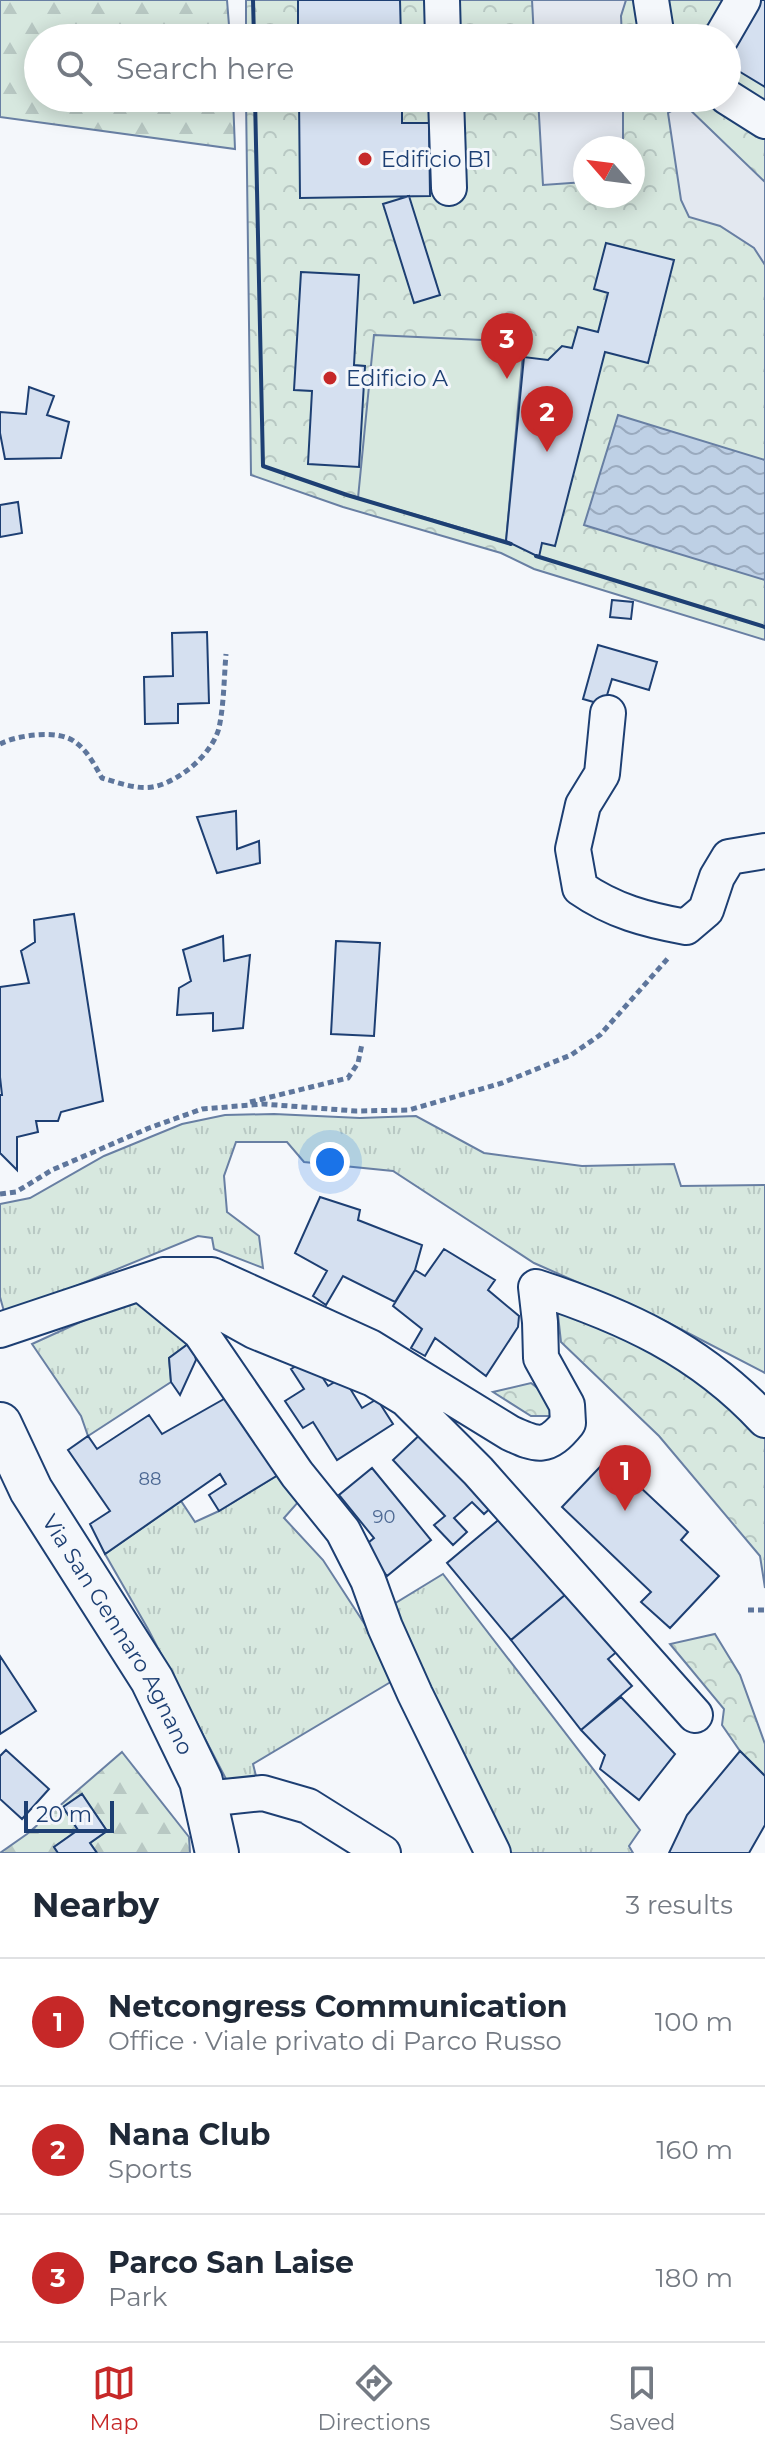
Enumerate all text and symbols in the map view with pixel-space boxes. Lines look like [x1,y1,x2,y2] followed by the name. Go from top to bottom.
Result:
[24,24,741,112] search box
[52,46,96,90] icon: search
[116,50,294,87] text: Search here
[573,136,645,208] north arrow
[381,146,492,173] place label: Edificio B1
[356,150,374,168] marker: Edificio B1
[481,313,533,379] pin: 3
[346,365,448,392] place label: Edificio A
[321,369,339,387] marker: Edificio A
[521,386,573,452] pin: 2
[310,1142,350,1182] your location
[599,1445,651,1511] pin: 1
[139,1468,161,1490] house number: 88
[373,1506,395,1528] house number: 90
[37,1509,200,1759] street label: Via San Gennaro Agnano
[24,1797,114,1833] scale bar
[36,1801,92,1828] text: 20 m
[32,1884,159,1926] text: Nearby
[626,1889,733,1921] text: 3 results
[108,1988,568,2025] text: Netcongress Communication
[53,2006,63,2038] text: 1
[655,2006,733,2038] text: 100 m
[108,2025,562,2057] text: Office · Viale privato di Parco Russo
[108,2116,271,2153] text: Nana Club
[50,2134,66,2166] text: 2
[656,2134,733,2166] text: 160 m
[108,2153,192,2185] text: Sports
[108,2244,354,2281] text: Parco San Laise
[50,2262,66,2294] text: 3
[655,2262,733,2294] text: 180 m
[108,2281,167,2313] text: Park
[90,2361,138,2436] tab: Map
[318,2361,430,2436] tab: Directions
[609,2361,675,2436] tab: Saved

